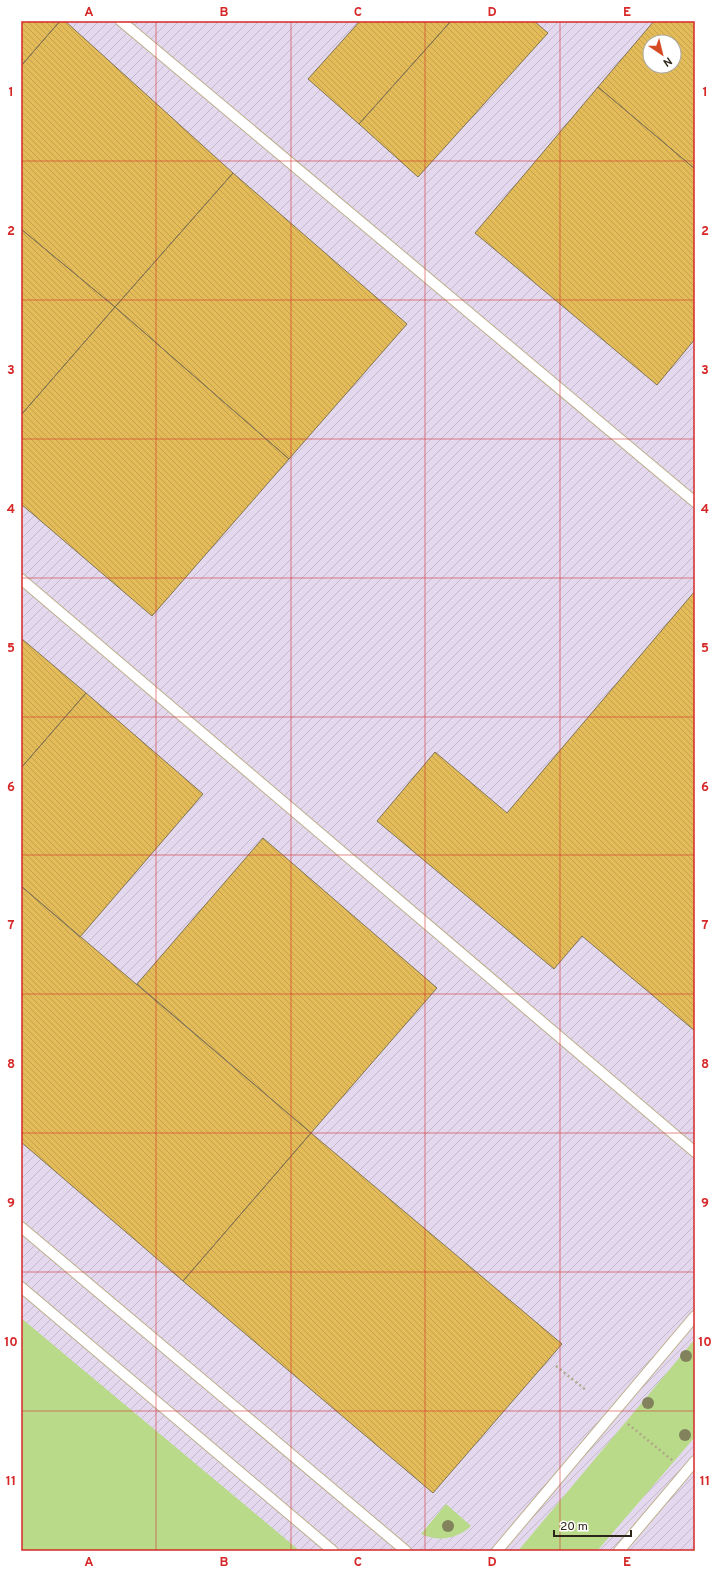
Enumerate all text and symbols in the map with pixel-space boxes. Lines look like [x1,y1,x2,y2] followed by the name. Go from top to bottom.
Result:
[84,5,94,21] text: A
[220,5,229,21] text: B
[354,5,362,21] text: C
[487,5,497,21] text: D
[623,5,631,21] text: E
[642,34,682,74] north arrow
[660,53,674,69] text: N
[8,85,14,101] text: 1
[702,85,708,101] text: 1
[7,224,15,240] text: 2
[701,224,709,240] text: 2
[7,363,15,379] text: 3
[701,363,709,379] text: 3
[7,502,15,518] text: 4
[701,502,709,518] text: 4
[7,641,15,657] text: 5
[701,641,709,657] text: 5
[7,780,15,796] text: 6
[701,780,709,796] text: 6
[8,918,15,934] text: 7
[702,918,709,934] text: 7
[7,1057,15,1073] text: 8
[701,1057,709,1073] text: 8
[7,1196,15,1212] text: 9
[701,1196,709,1212] text: 9
[4,1335,18,1351] text: 10
[698,1335,712,1351] text: 10
[6,1474,16,1490] text: 11
[700,1474,710,1490] text: 11
[554,1512,631,1538] scale bar
[560,1519,588,1535] text: 20 m
[84,1555,94,1571] text: A
[220,1555,229,1571] text: B
[354,1555,362,1571] text: C
[487,1555,497,1571] text: D
[623,1555,631,1571] text: E

